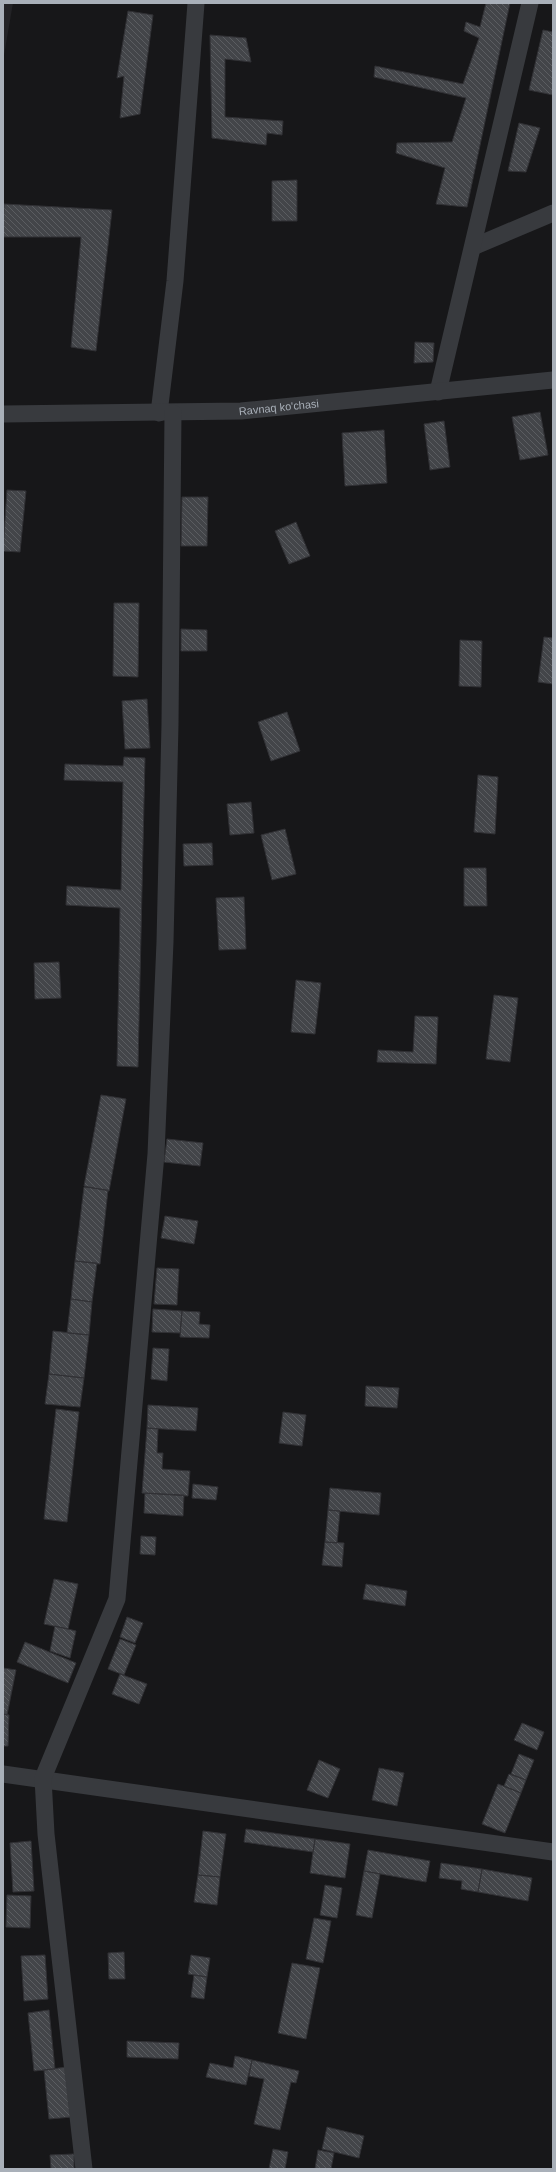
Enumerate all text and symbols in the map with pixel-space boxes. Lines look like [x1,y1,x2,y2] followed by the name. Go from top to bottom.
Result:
[238,397,319,417] street label: Ravnaq ko'chasi

